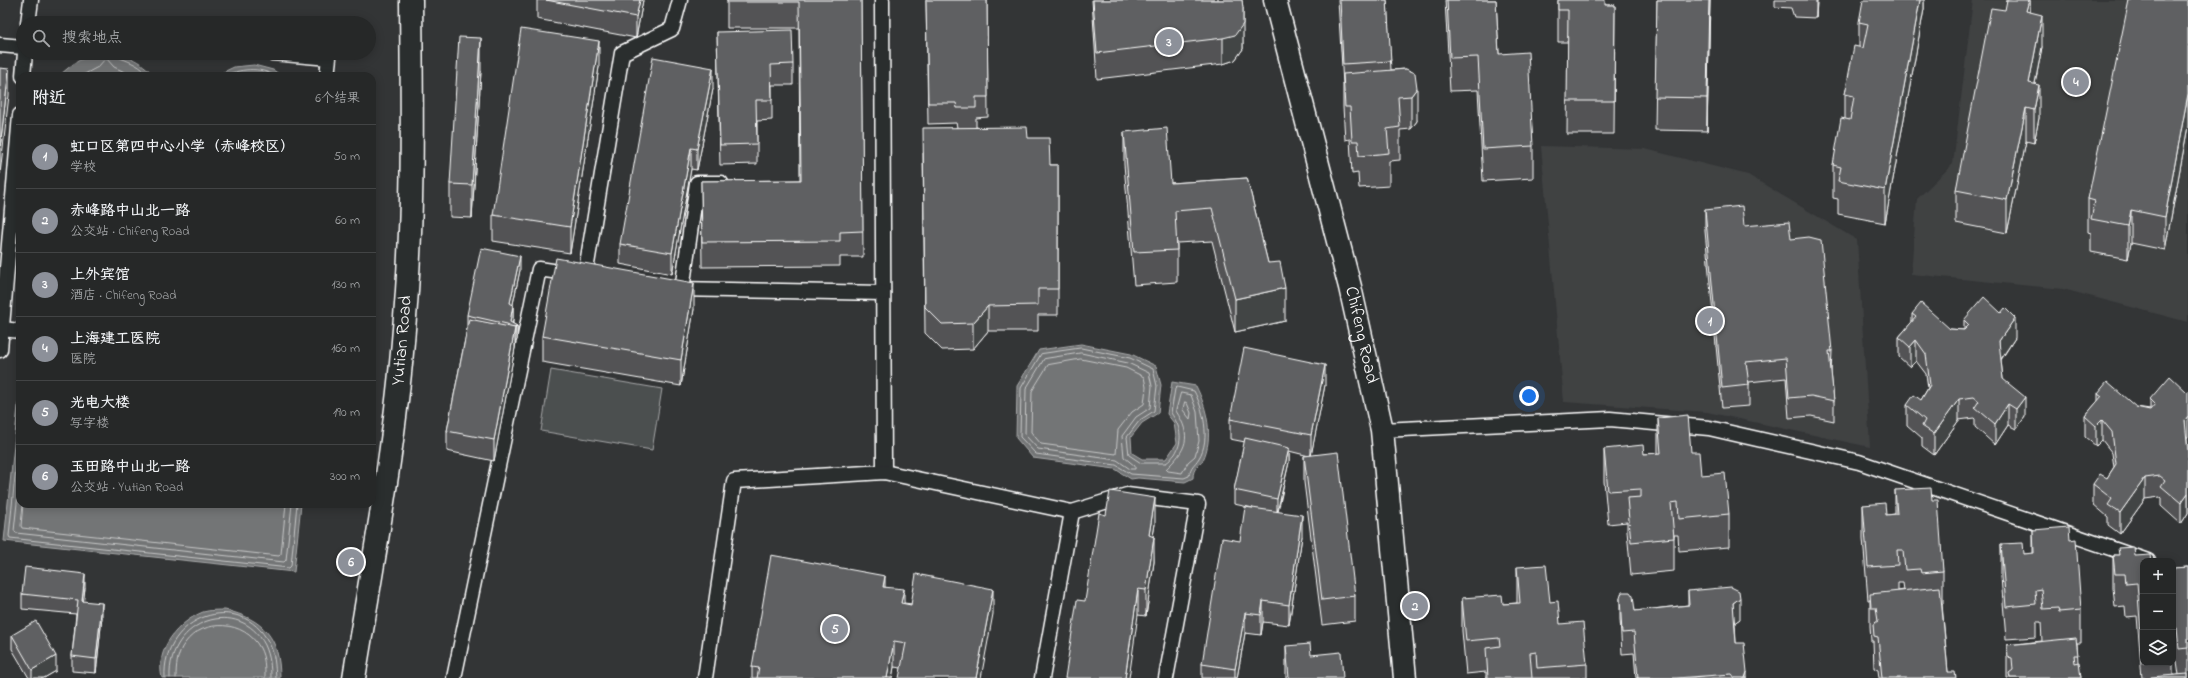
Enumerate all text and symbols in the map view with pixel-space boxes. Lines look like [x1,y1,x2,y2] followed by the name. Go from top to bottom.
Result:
[16,16,376,60] search box
[30,27,52,49] icon: search
[62,27,122,49] text: 搜索地点
[1156,27,1182,57] pin: 3
[2063,67,2089,97] pin: 4
[32,86,66,111] text: 附近
[315,89,360,108] text: 6个结果
[70,136,295,158] text: 虹口区第四中心小学（赤峰校区）
[43,147,47,166] text: 1
[334,147,360,166] text: 50 m
[70,158,96,177] text: 学校
[70,200,190,222] text: 赤峰路中山北一路
[42,211,48,230] text: 2
[335,211,360,230] text: 60 m
[70,222,190,241] text: 公交站 · Chifeng Road
[70,264,130,286] text: 上外宾馆
[42,275,48,294] text: 3
[332,275,360,294] text: 130 m
[1337,284,1384,386] street label: Chifeng Road
[70,286,177,305] text: 酒店 · Chifeng Road
[386,295,420,387] street label: Yutian Road
[1697,306,1723,336] pin: 1
[70,328,160,350] text: 上海建工医院
[42,339,48,358] text: 4
[331,339,360,358] text: 160 m
[70,350,96,369] text: 医院
[1519,386,1539,406] your location
[70,392,130,414] text: 光电大楼
[41,403,49,422] text: 5
[333,403,360,422] text: 190 m
[70,414,109,433] text: 写字楼
[70,456,190,478] text: 玉田路中山北一路
[42,467,48,486] text: 6
[330,467,360,486] text: 300 m
[70,478,183,497] text: 公交站 · Yutian Road
[338,547,364,577] pin: 6
[2140,558,2176,666] map controls
[2140,558,2176,594] button: +
[1402,591,1428,621] pin: 2
[2140,594,2176,630] button: −
[822,614,848,644] pin: 5
[2140,630,2176,666] button: layers

